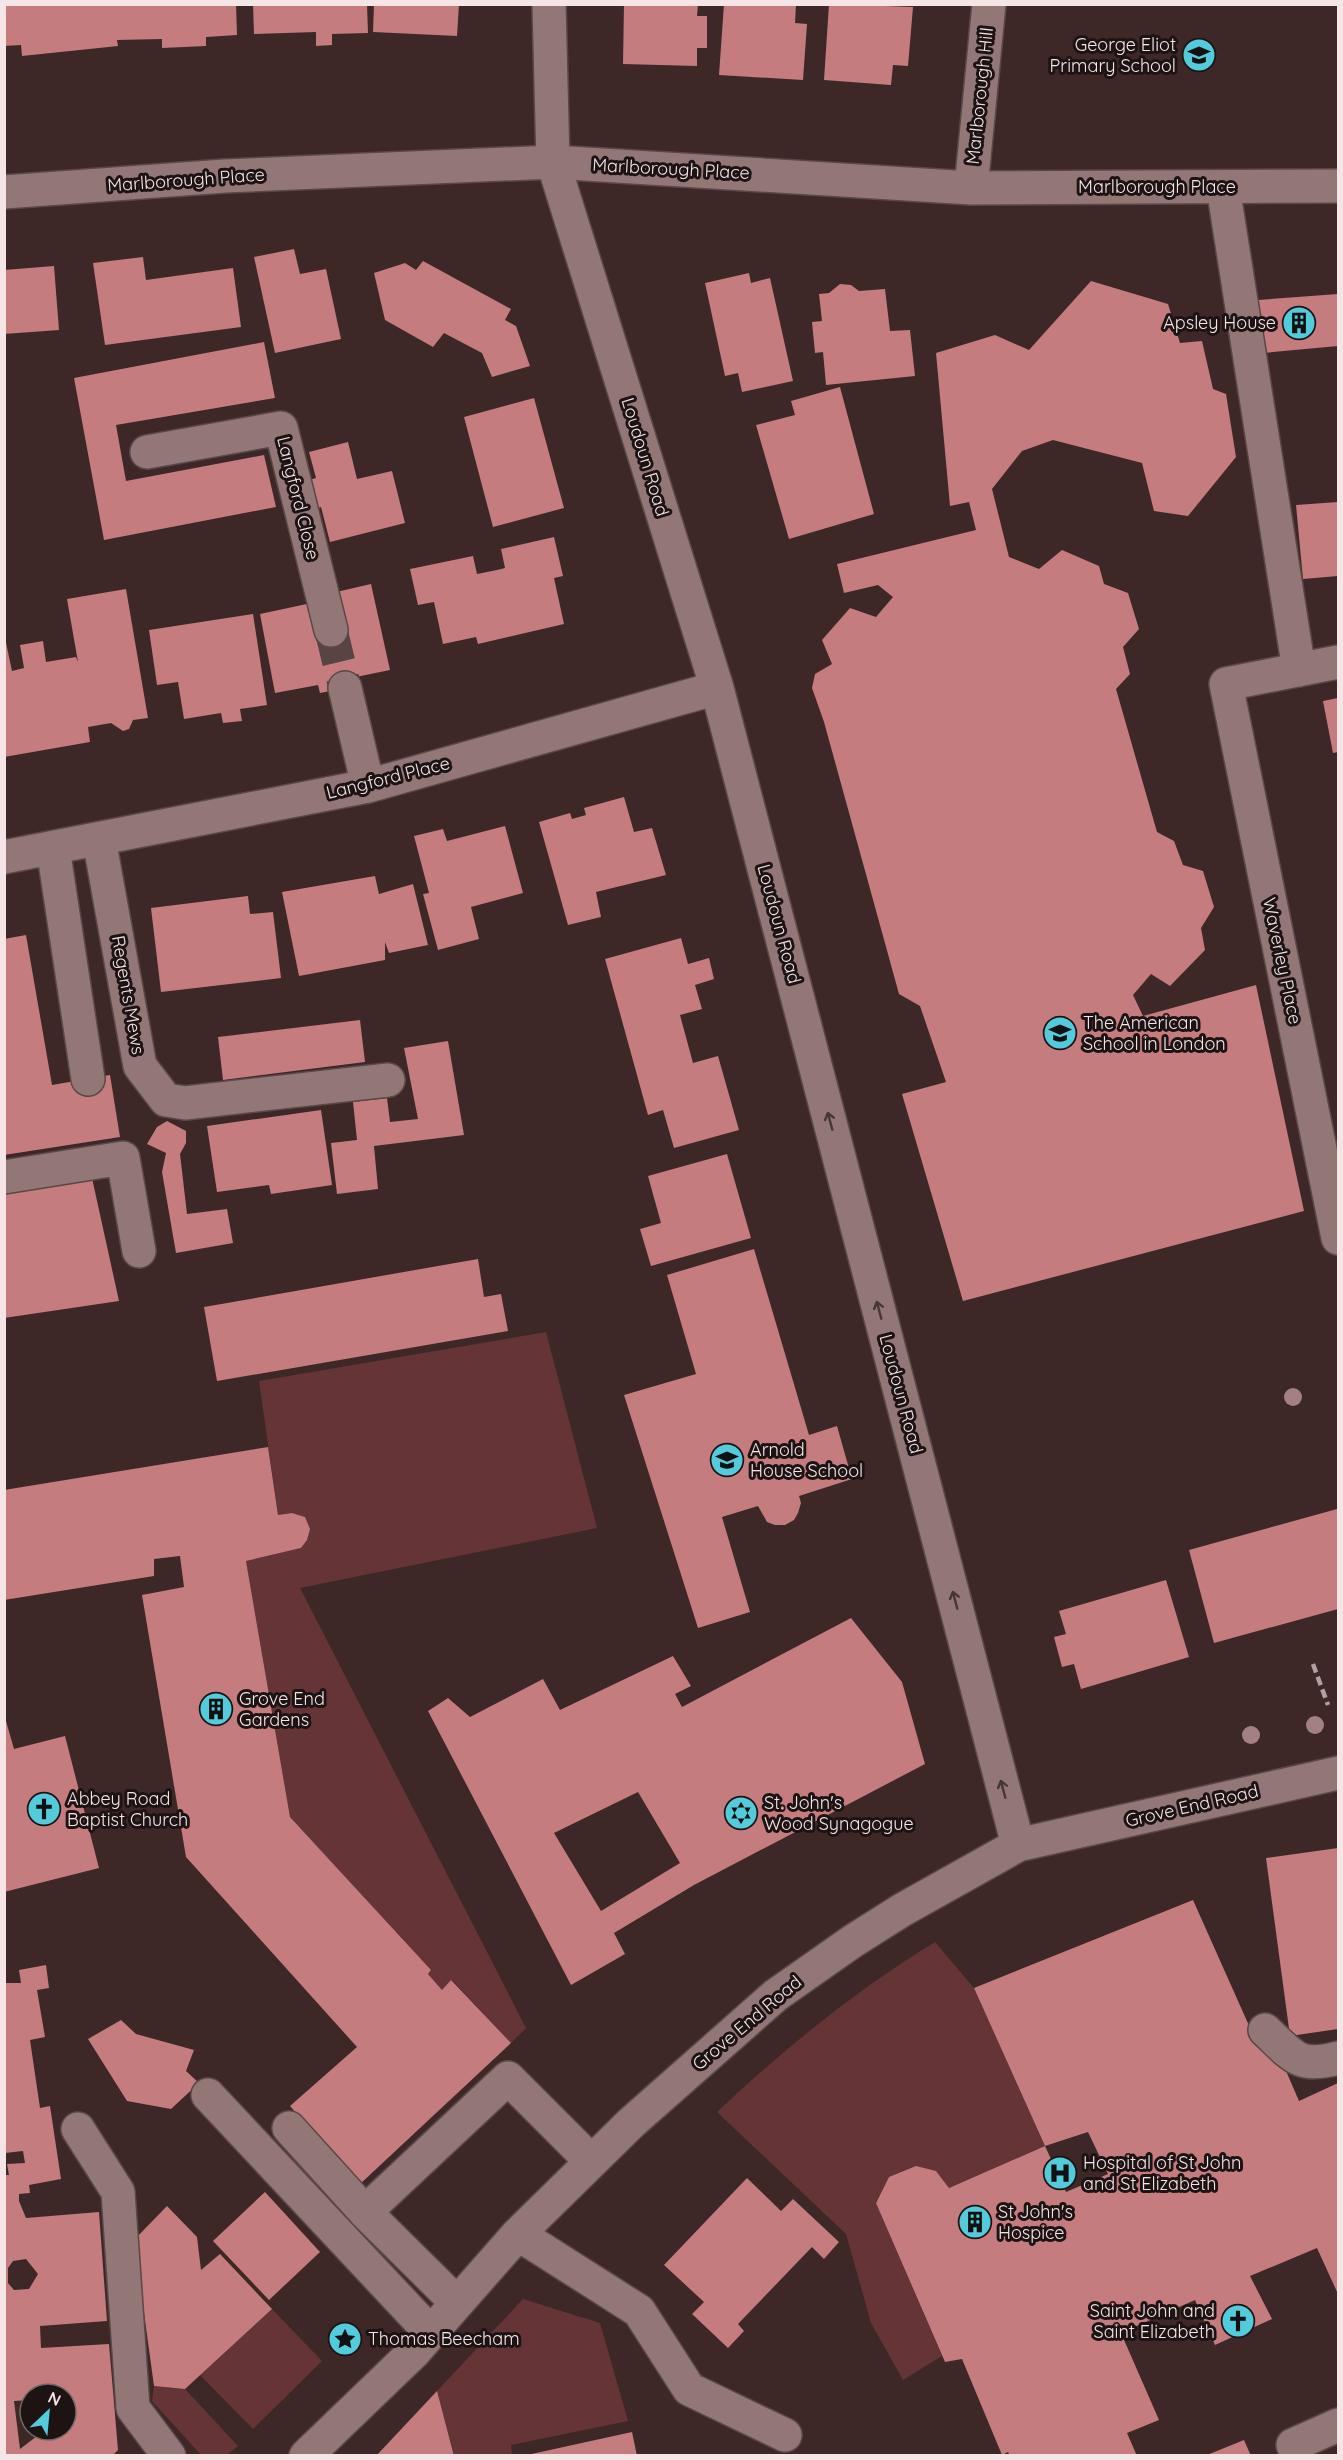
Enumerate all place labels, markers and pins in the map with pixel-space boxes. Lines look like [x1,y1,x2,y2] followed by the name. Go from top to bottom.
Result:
[1050,33,1176,77] place label: George Eliot Primary School
[1181,37,1217,73] school or university icon: George Eliot Primary School
[1281,305,1317,341] building icon: Apsley House
[1163,311,1276,334] place label: Apsley House
[1083,1011,1226,1055] place label: The American School in London
[1042,1015,1078,1051] school or university icon: The American School in London
[750,1438,863,1482] place label: Arnold House School
[709,1442,745,1478] school or university icon: Arnold House School
[239,1687,325,1731] place label: Grove End Gardens
[198,1691,234,1727] building icon: Grove End Gardens
[67,1787,188,1831] place label: Abbey Road Baptist Church
[26,1791,62,1827] church icon: Abbey Road Baptist Church
[764,1791,914,1835] place label: St. John's Wood Synagogue
[723,1795,759,1831] synagogue icon: St. John's Wood Synagogue
[1083,2151,1241,2195] place label: Hospital of St John and St Elizabeth
[1042,2155,1078,2191] hospital icon: Hospital of St John and St Elizabeth
[998,2200,1073,2244] place label: St John's Hospice
[957,2204,993,2240] building icon: St John's Hospice
[1090,2299,1215,2343] place label: Saint John and Saint Elizabeth
[1220,2303,1256,2339] church icon: Saint John and Saint Elizabeth
[327,2321,363,2357] place icon: Thomas Beecham
[368,2327,520,2350] place label: Thomas Beecham

